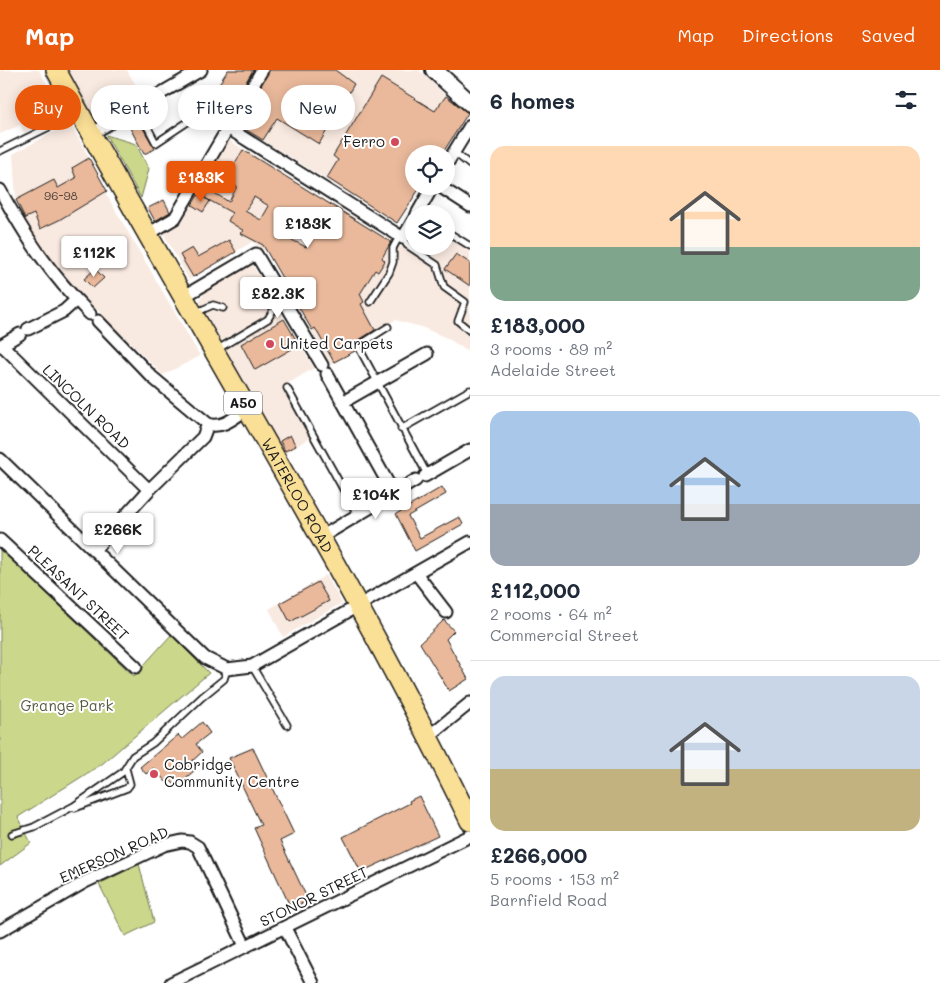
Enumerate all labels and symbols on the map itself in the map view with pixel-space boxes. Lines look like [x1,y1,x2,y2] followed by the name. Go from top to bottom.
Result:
[343,131,385,151] place label: Ferro
[389,136,401,148] marker: Ferro
[166,160,236,203] pin: £183K
[44,187,78,203] house number: 96-98
[273,206,343,249] pin: £183K
[59,236,129,278] pin: £112K
[237,276,319,319] pin: £82.3K
[280,333,393,353] place label: United Carpets
[264,338,276,350] marker: United Carpets
[39,359,135,453] street label: LINCOLN ROAD
[224,392,262,414] road number: A50
[257,434,338,556] street label: WATERLOO ROAD
[341,478,411,520] pin: £104K
[83,512,153,555] pin: £266K
[24,540,133,644] street label: PLEASANT STREET
[20,695,114,715] park label: Grange Park
[164,754,300,791] place label: Cobridge Community Centre
[148,768,160,780] marker: Cobridge Community Centre
[56,821,171,887] street label: EMERSON ROAD
[256,861,371,931] street label: STONOR STREET

